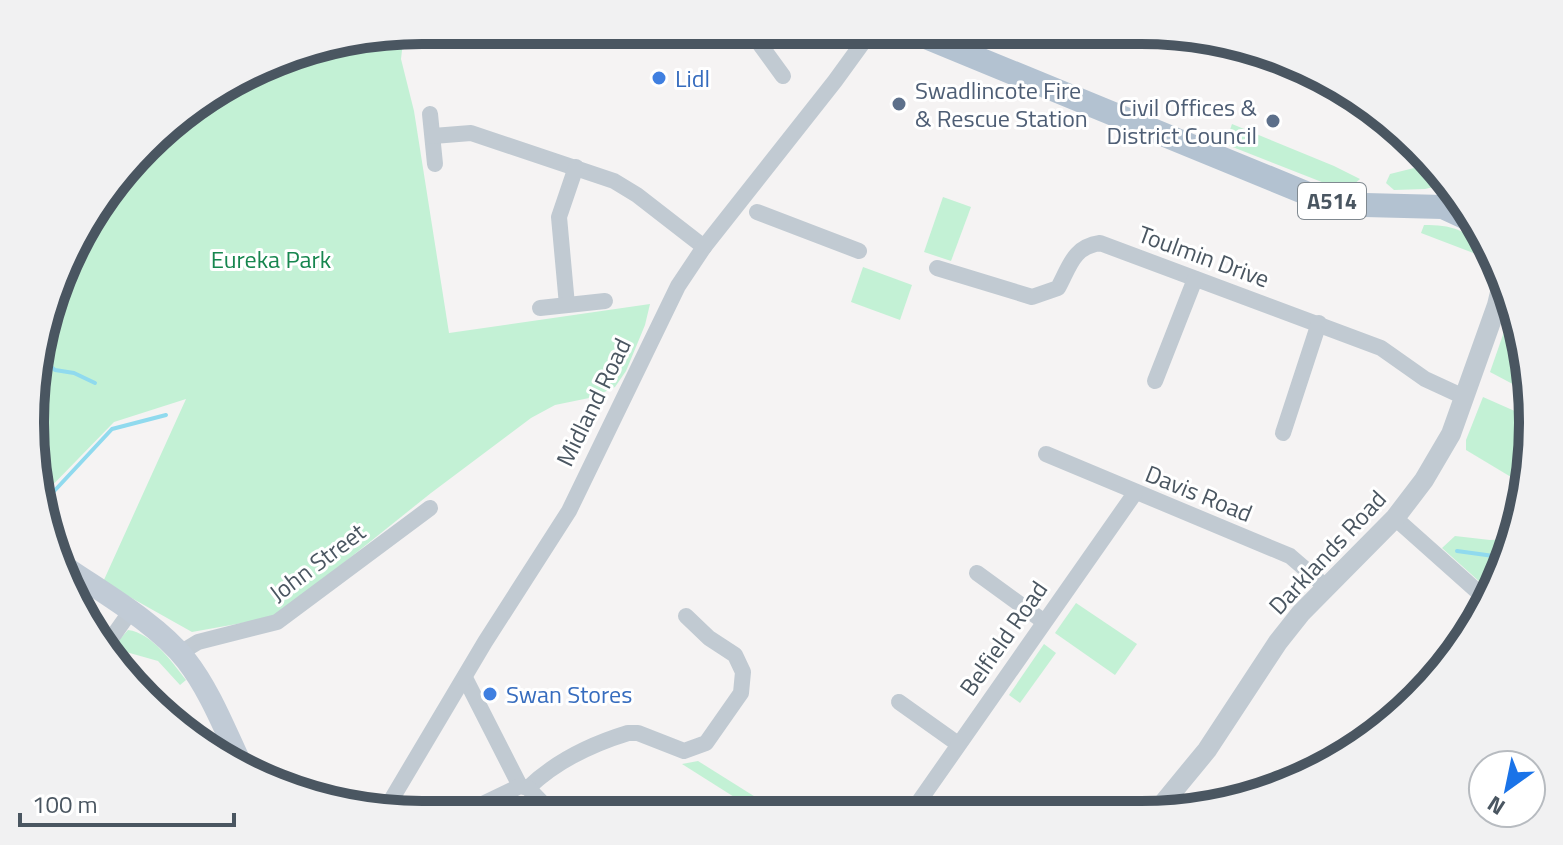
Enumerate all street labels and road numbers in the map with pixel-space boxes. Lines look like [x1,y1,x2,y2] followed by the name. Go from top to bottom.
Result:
[1298,183,1366,219] road number: A514
[1133,216,1275,296] street label: Toulmin Drive
[546,332,640,472] street label: Midland Road
[1140,455,1258,531] street label: Davis Road
[1260,482,1394,622] street label: Darklands Road
[261,513,373,610] street label: John Street
[950,573,1056,703] street label: Belfield Road

